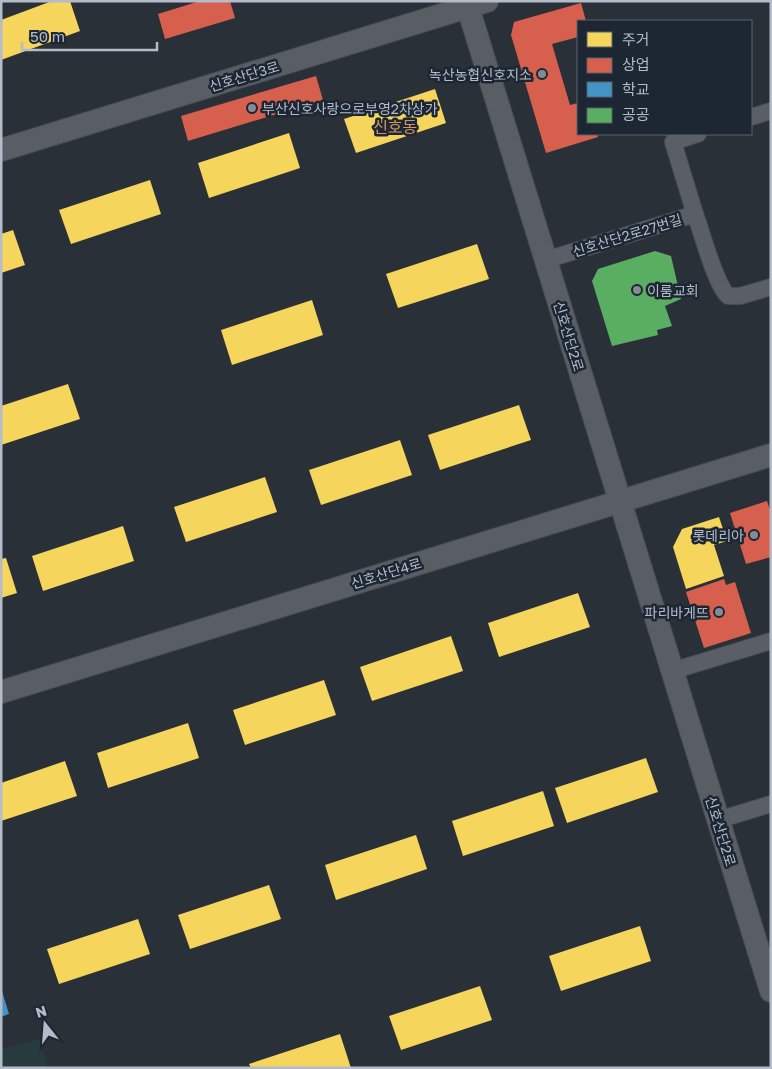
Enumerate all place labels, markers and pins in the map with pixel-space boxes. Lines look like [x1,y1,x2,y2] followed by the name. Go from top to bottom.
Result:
[429,66,532,83] place label: 녹산농협신호지소
[536,68,548,80] marker: 녹산농협신호지소
[262,100,438,117] place label: 부산신호사랑으로부영2차상가
[246,102,258,114] marker: 부산신호사랑으로부영2차상가
[647,282,699,299] place label: 이룸교회
[631,284,643,296] marker: 이룸교회
[692,527,744,544] place label: 롯데리아
[748,529,760,541] marker: 롯데리아
[645,604,709,621] place label: 파리바게뜨
[713,606,725,618] marker: 파리바게뜨

